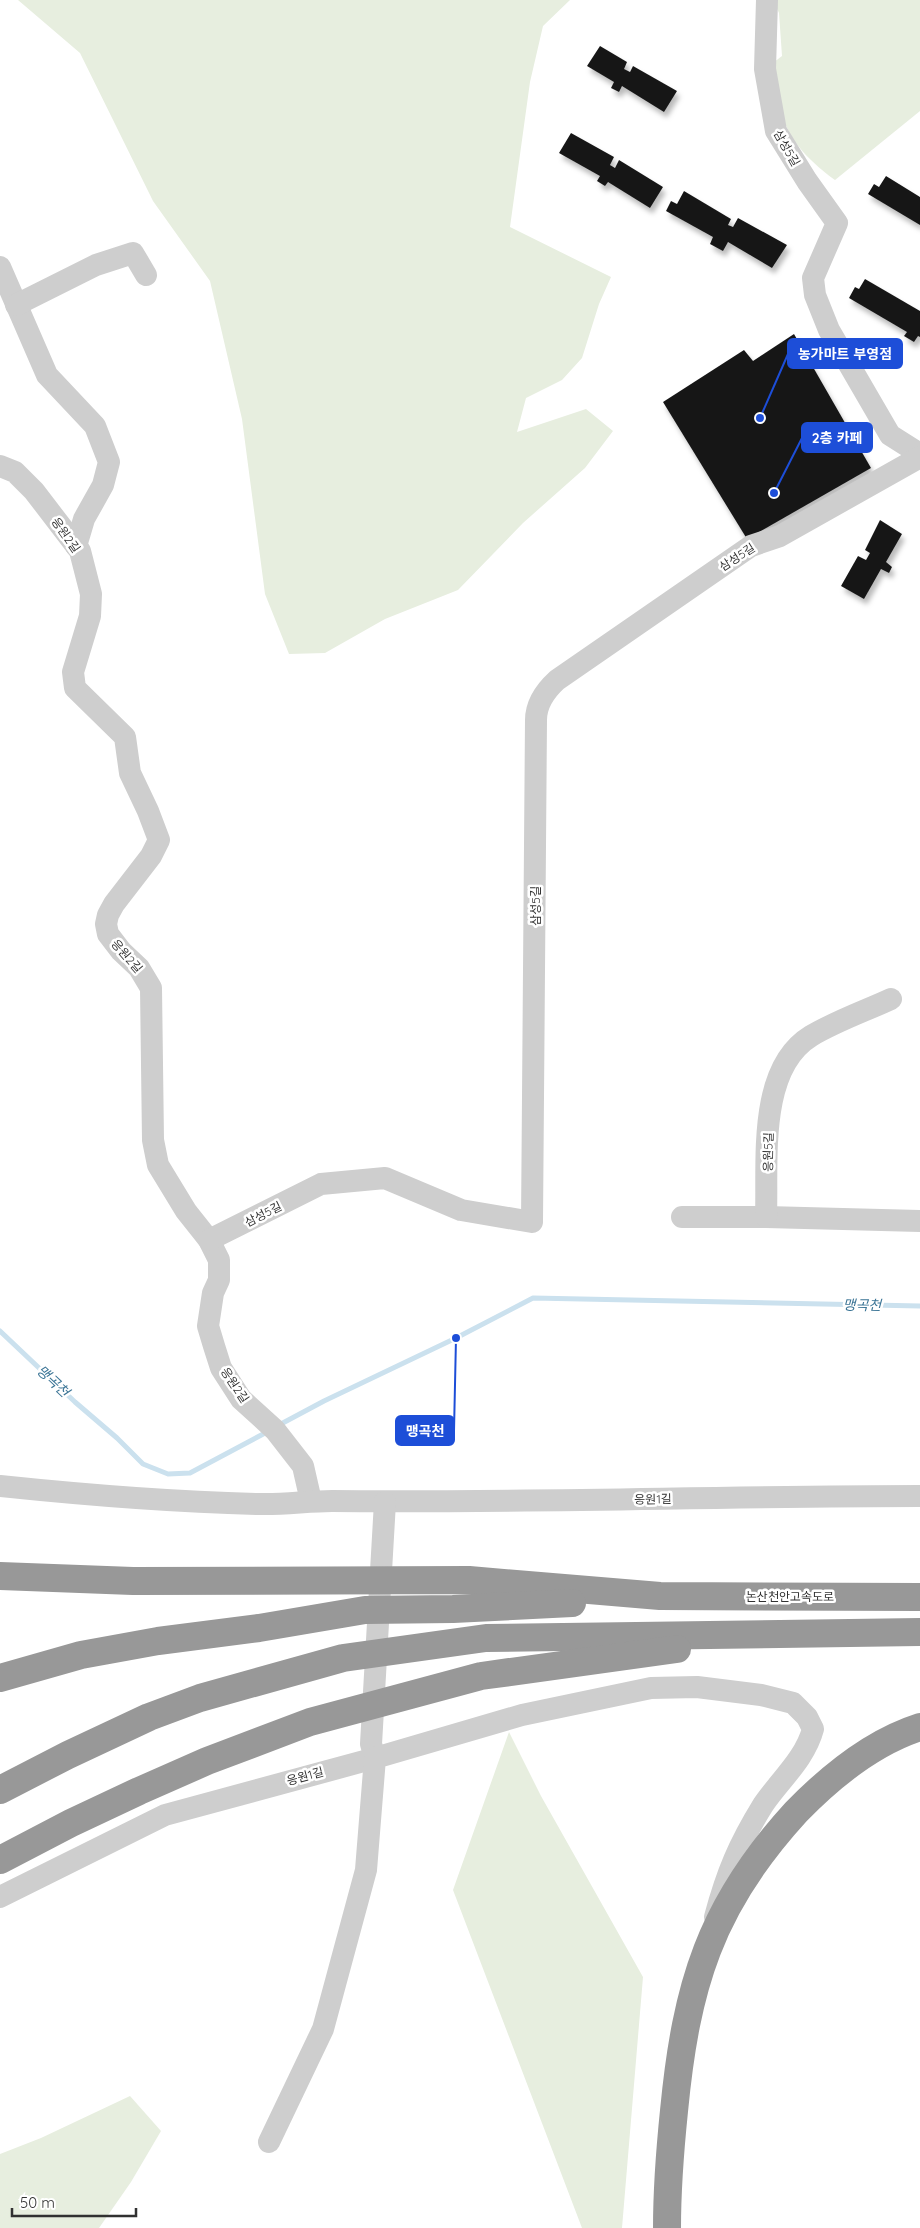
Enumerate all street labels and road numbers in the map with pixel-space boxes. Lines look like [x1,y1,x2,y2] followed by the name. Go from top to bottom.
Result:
[771,127,803,169] street label: 삼성5길
[48,514,84,556] street label: 응원2길
[716,540,758,574] street label: 삼성5길
[528,886,543,926] street label: 삼성5길
[108,936,146,976] street label: 응원2길
[760,1132,776,1172] street label: 응원5길
[242,1198,284,1230] street label: 삼성5길
[218,1364,252,1406] street label: 응원2길
[634,1491,672,1507] street label: 응원1길
[746,1589,834,1604] street label: 논산천안고속도로
[285,1764,325,1788] street label: 응원1길

